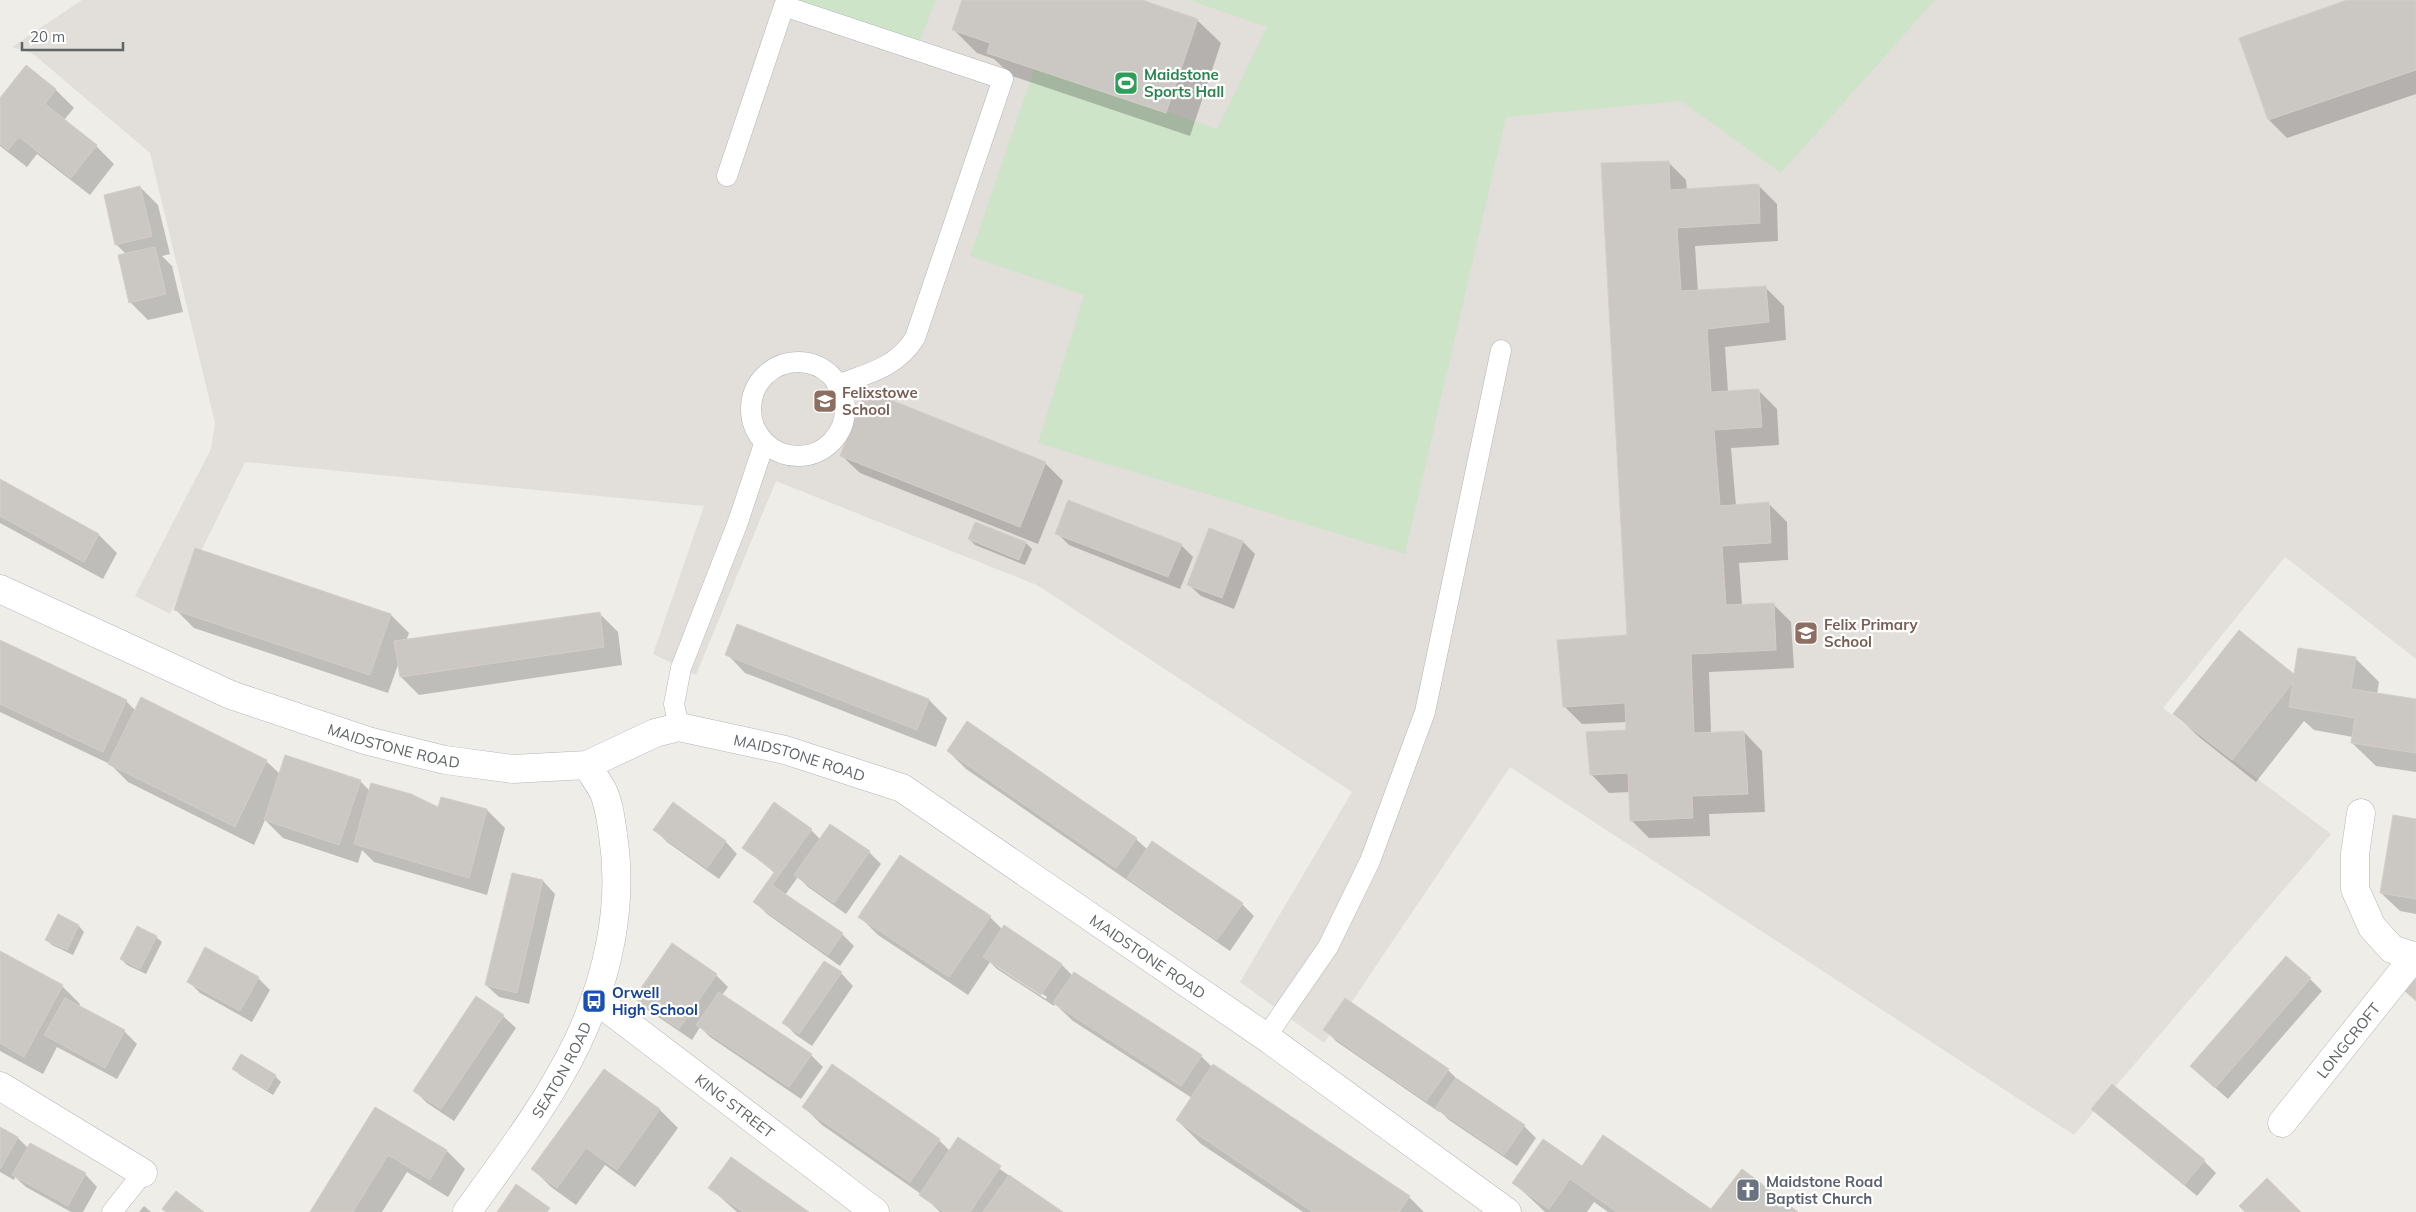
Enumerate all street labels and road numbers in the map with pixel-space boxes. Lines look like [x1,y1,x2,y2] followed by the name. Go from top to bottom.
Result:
[325,719,461,771] street label: MAIDSTONE ROAD
[732,730,868,785] street label: MAIDSTONE ROAD
[1086,910,1209,1002] street label: MAIDSTONE ROAD
[2312,998,2384,1082] street label: LONGCROFT
[527,1019,595,1121] street label: SEATON ROAD
[692,1069,778,1142] street label: KING STREET

